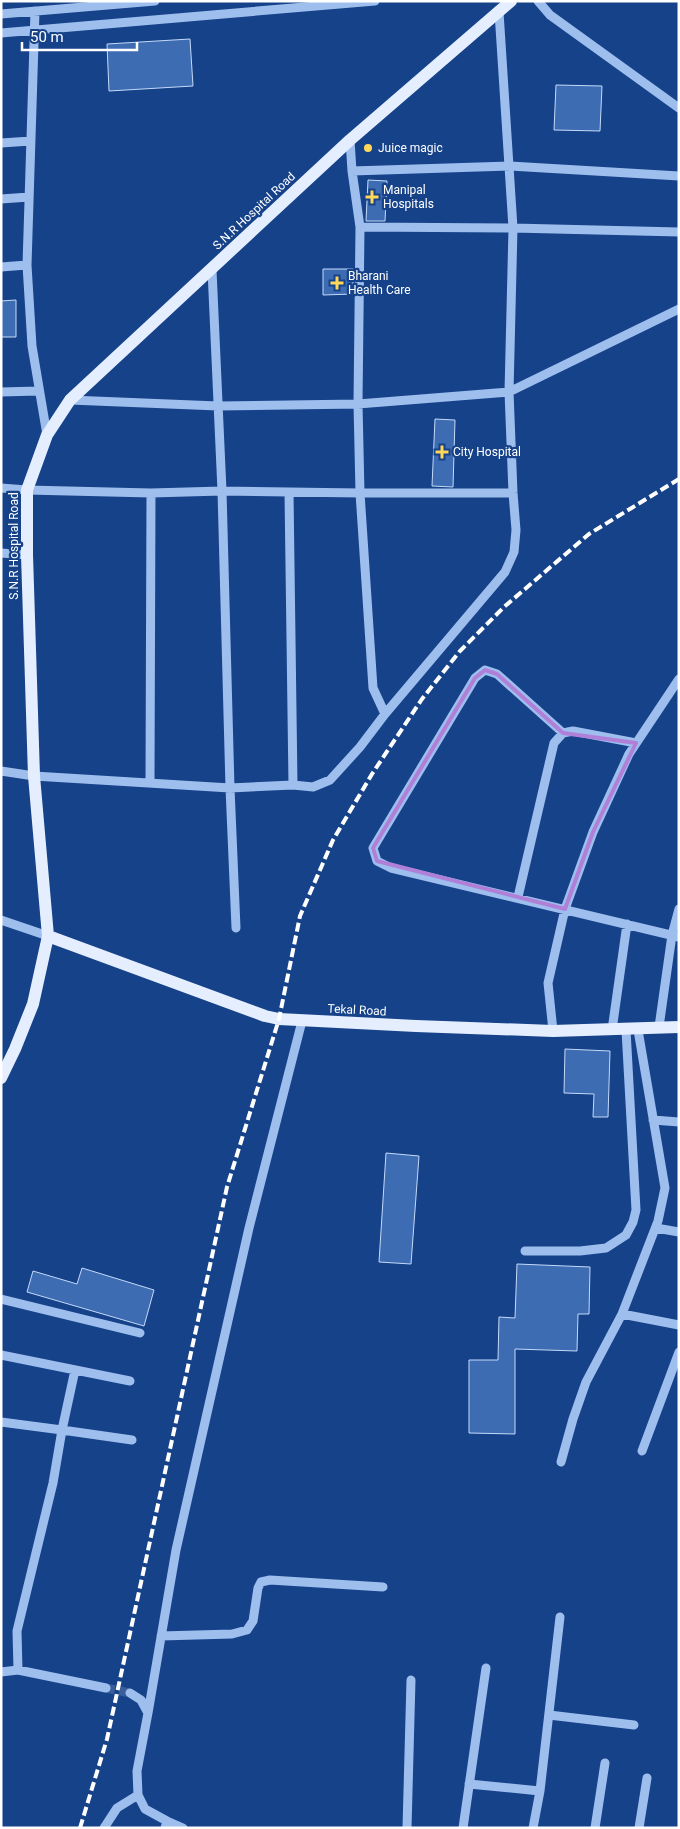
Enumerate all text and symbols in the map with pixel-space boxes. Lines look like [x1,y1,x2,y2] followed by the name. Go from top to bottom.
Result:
[22,20,138,52] scale bar
[30,28,64,46] text: 50 m
[378,141,443,155] place label: Juice magic
[362,142,374,154] marker: Juice magic
[210,169,298,253] street label: S.N.R Hospital Road
[383,183,434,211] place label: Manipal Hospitals
[365,190,379,204] marker: Manipal Hospitals
[348,269,411,297] place label: Bharani Health Care
[330,276,344,290] marker: Bharani Health Care
[435,445,449,459] marker: City Hospital
[453,445,521,459] place label: City Hospital
[7,492,21,600] street label: S.N.R Hospital Road
[327,1001,387,1019] street label: Tekal Road

